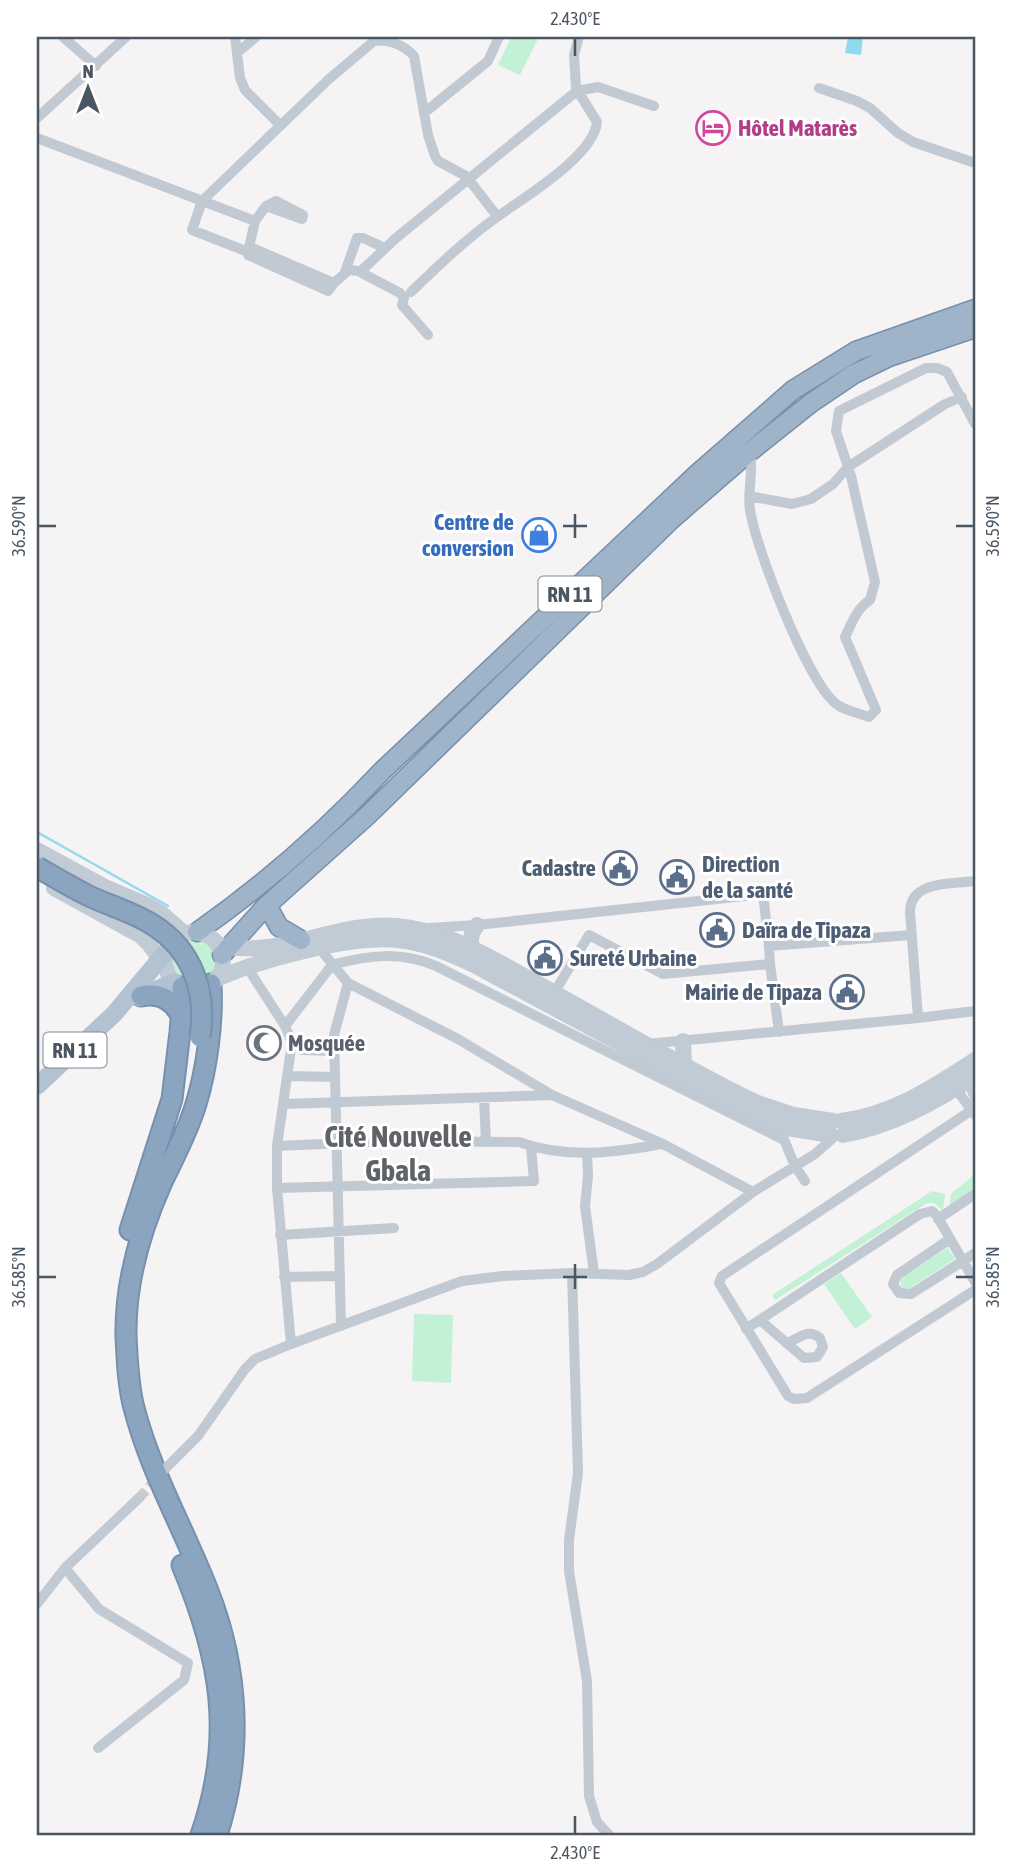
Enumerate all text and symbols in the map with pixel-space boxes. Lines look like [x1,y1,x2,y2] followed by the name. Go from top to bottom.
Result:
[550,8,600,29] text: 2.430°E
[52,52,122,122] north arrow
[82,60,94,82] text: N
[694,109,732,147] hotel icon: Hôtel Matarès
[738,115,857,141] place label: Hôtel Matarès
[8,495,29,557] text: 36.590°N
[982,495,1003,557] text: 36.590°N
[422,509,514,561] place label: Centre de conversion
[520,516,558,554] shop icon: Centre de conversion
[538,576,602,612] road number: RN 11
[601,849,639,887] public building icon: Cadastre
[702,851,793,903] place label: Direction de la santé
[521,855,596,881] place label: Cadastre
[658,858,696,896] public building icon: Direction de la santé
[698,911,736,949] public building icon: Daïra de Tipaza
[742,917,871,943] place label: Daïra de Tipaza
[526,939,564,977] public building icon: Sureté Urbaine
[570,945,697,971] place label: Sureté Urbaine
[828,973,866,1011] public building icon: Mairie de Tipaza
[685,979,822,1005] place label: Mairie de Tipaza
[245,1024,283,1062] mosque icon: Mosquée
[288,1030,365,1056] place label: Mosquée
[43,1032,106,1068] road number: RN 11
[324,1119,472,1187] district label: Cité Nouvelle Gbala
[8,1246,29,1308] text: 36.585°N
[982,1246,1003,1308] text: 36.585°N
[550,1842,600,1863] text: 2.430°E

